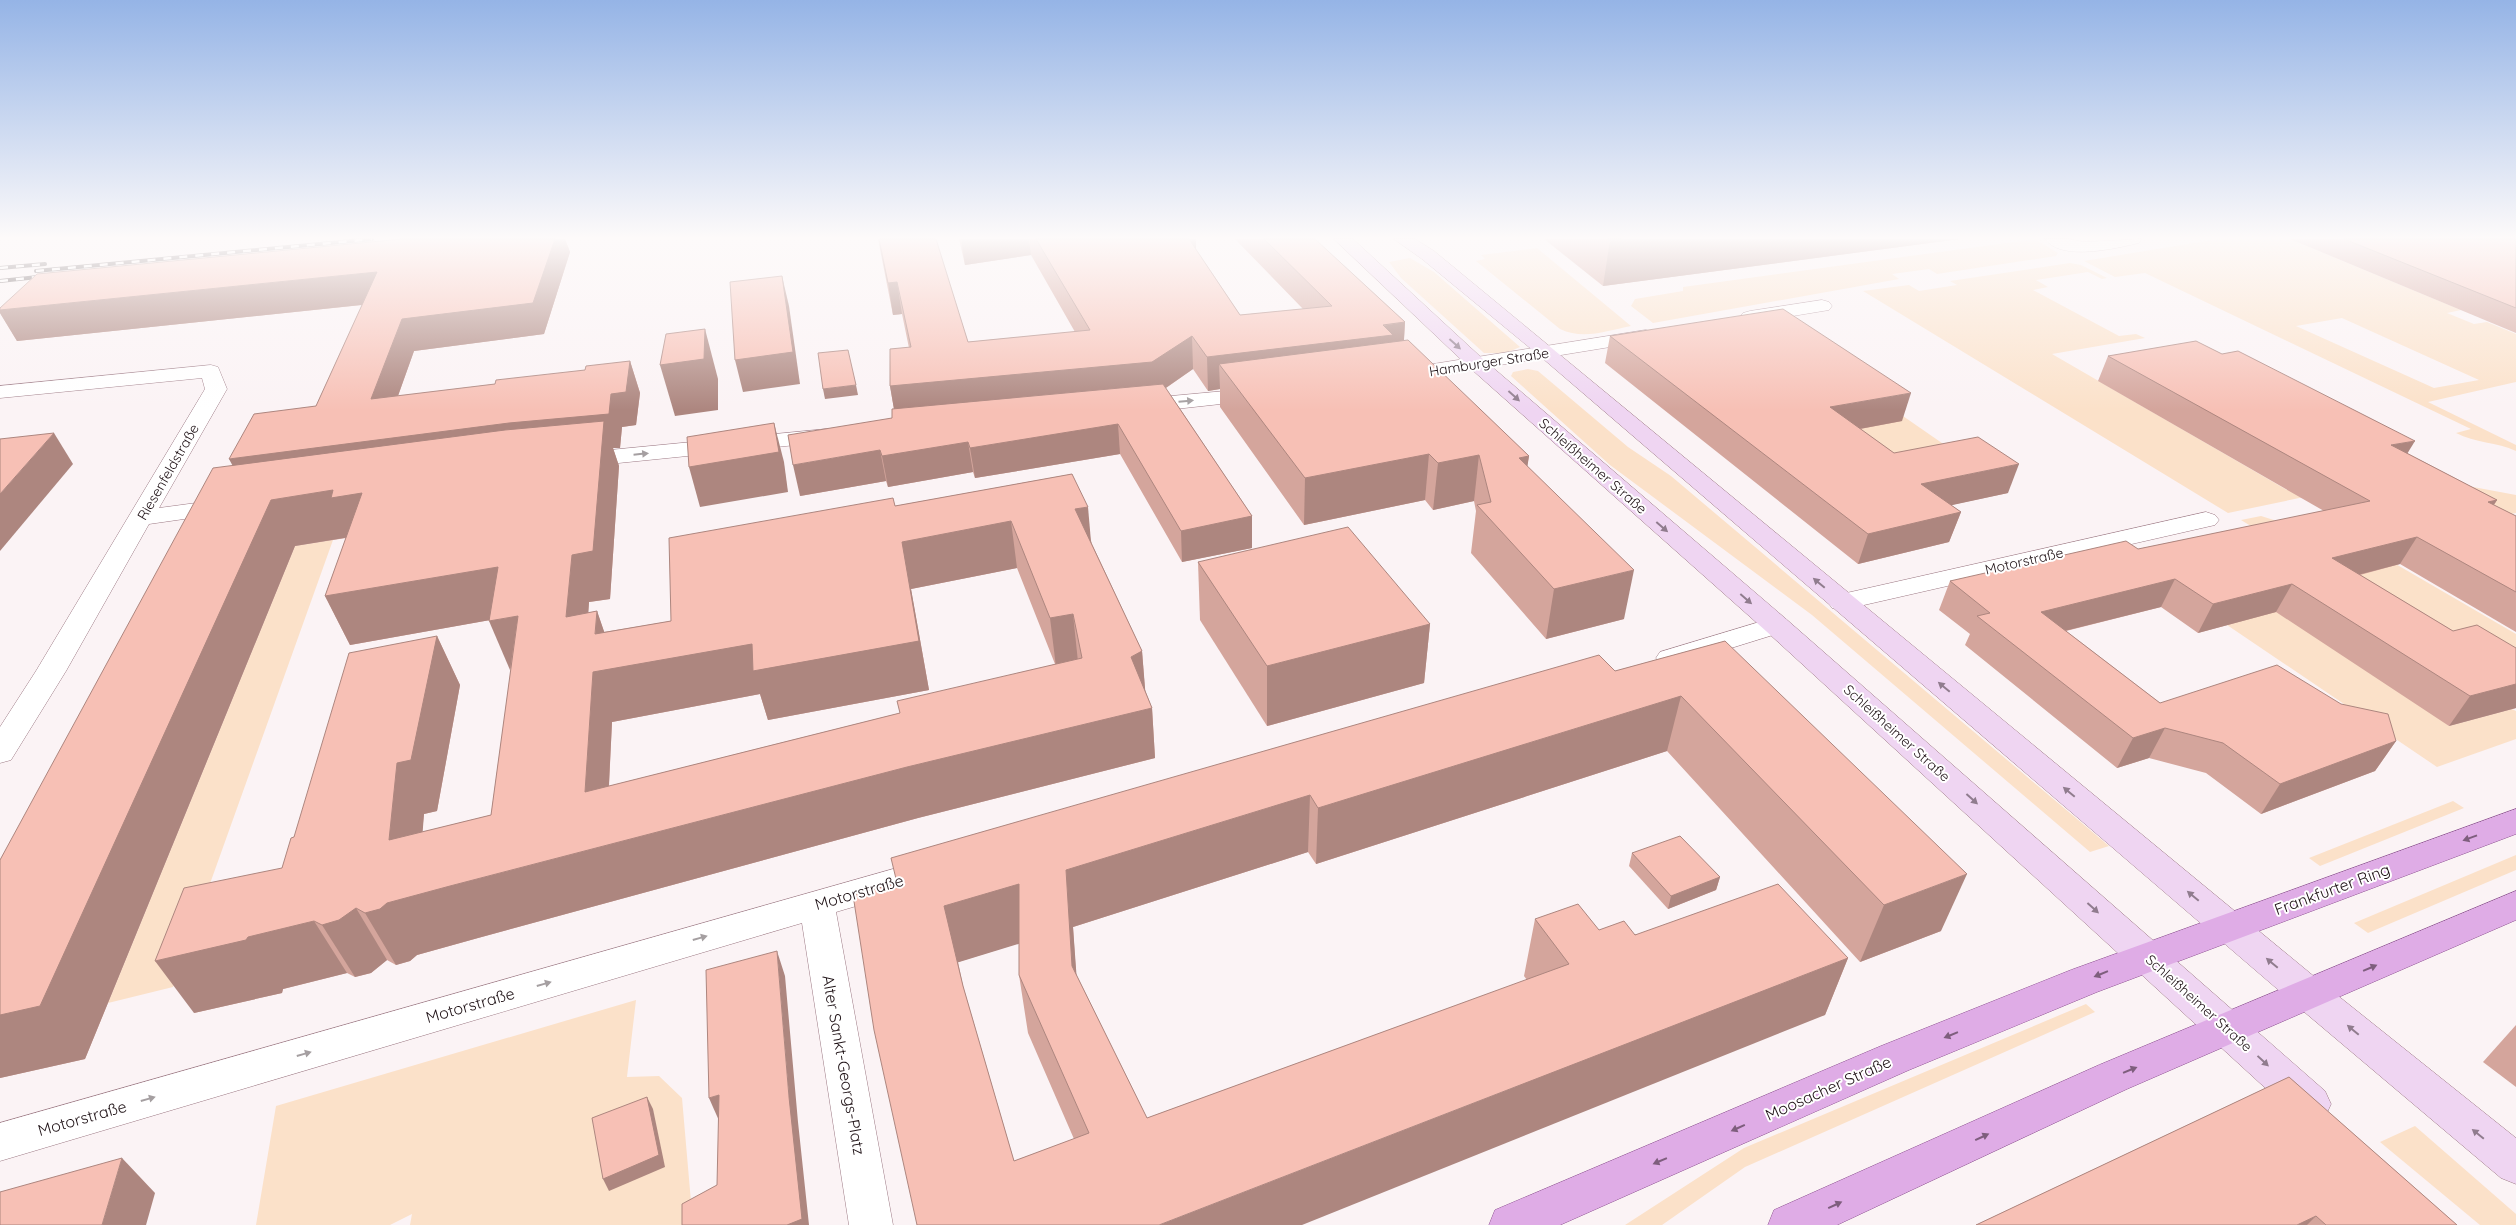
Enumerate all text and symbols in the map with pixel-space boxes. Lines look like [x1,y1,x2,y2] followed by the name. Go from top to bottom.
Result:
[1448,338,1460,350] one-way arrow
[1428,344,1550,380] street label: Hamburger Straße
[1507,391,1520,402] one-way arrow
[1178,397,1194,405] one-way arrow
[1535,414,1651,518] street label: Schleißheimer Straße
[133,421,203,523] street label: Riesenfeldstraße
[633,450,649,458] one-way arrow
[1656,521,1669,532] one-way arrow
[1983,543,2065,579] street label: Motorstraße
[1814,577,1826,589] one-way arrow
[1739,593,1751,605] one-way arrow
[1840,680,1954,786] street label: Schleißheimer Straße
[1938,682,1951,693] one-way arrow
[2062,786,2075,797] one-way arrow
[1966,794,1979,805] one-way arrow
[2463,835,2478,842] one-way arrow
[2271,859,2393,919] street label: Frankfurter Ring
[812,870,906,914] street label: Motorstraße
[2187,891,2199,902] one-way arrow
[2087,902,2099,914] one-way arrow
[692,934,707,942] one-way arrow
[2142,950,2256,1056] street label: Schleißheimer Straße
[2265,957,2278,968] one-way arrow
[2363,964,2377,972] one-way arrow
[2094,971,2109,978] one-way arrow
[818,973,870,1157] street label: Alter Sankt-Georgs-Platz
[536,979,551,987] one-way arrow
[423,983,517,1027] street label: Motorstraße
[2346,1025,2359,1036] one-way arrow
[1944,1032,1958,1040] one-way arrow
[296,1049,311,1057] one-way arrow
[1762,1051,1894,1125] street label: Moosacher Straße
[2257,1055,2269,1067] one-way arrow
[2123,1065,2137,1073] one-way arrow
[140,1095,155,1103] one-way arrow
[35,1096,129,1140] street label: Motorstraße
[1731,1125,1745,1133] one-way arrow
[2472,1128,2485,1139] one-way arrow
[1975,1133,1989,1141] one-way arrow
[1653,1158,1668,1166] one-way arrow
[1828,1200,1842,1208] one-way arrow

